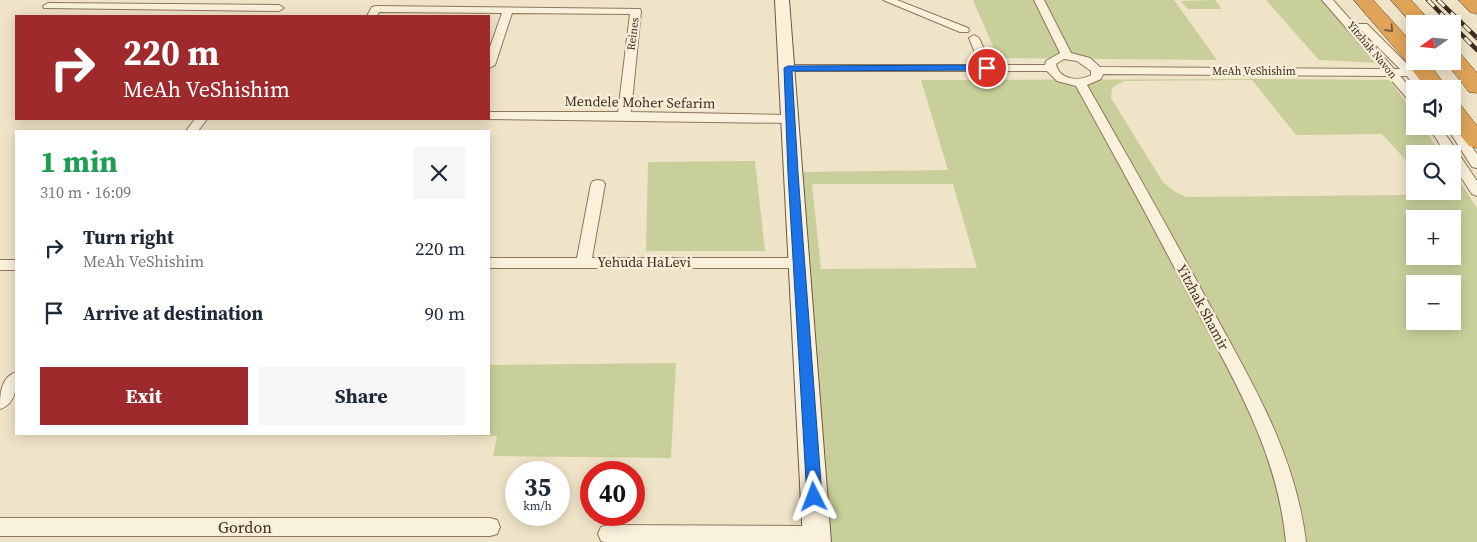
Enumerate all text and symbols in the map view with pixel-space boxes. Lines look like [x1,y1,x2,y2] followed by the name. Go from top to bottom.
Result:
[1406,15,1461,70] north arrow
[1406,15,1461,330] map controls
[624,16,642,51] street label: Reines
[1344,18,1401,82] street label: Yitzhak Navon
[1384,23,1393,32] one-way arrow
[123,29,219,77] text: 220 m
[40,35,105,100] icon: right
[966,47,1008,89] pin
[973,54,1001,82] icon: arrive
[1212,64,1296,79] street label: MeAh VeShishim
[123,74,290,104] text: MeAh VeShishim
[1406,80,1461,135] button: sound
[564,91,716,113] street label: Mendele Moher Sefarim
[40,141,118,182] text: 1 min
[1406,145,1461,200] button: search
[413,147,465,199] button: close
[40,181,131,203] text: 310 m · 16:09
[1406,210,1461,265] button: +
[83,224,174,250] text: Turn right
[40,234,68,262] icon: right
[415,235,465,261] text: 220 m
[83,250,204,272] text: MeAh VeShishim
[597,252,691,272] street label: Yehuda HaLevi
[1172,260,1234,354] street label: Yitzhak Shamir
[1406,275,1461,330] button: −
[40,299,68,327] icon: arrive
[83,300,263,326] text: Arrive at destination
[424,300,465,326] text: 90 m
[40,367,248,425] button: Exit
[258,367,465,425] button: Share
[580,461,645,526] speed limit sign: 40
[524,470,551,504] text: 35
[787,470,839,522] position arrow
[523,498,552,514] text: km/h
[218,516,272,538] street label: Gordon

